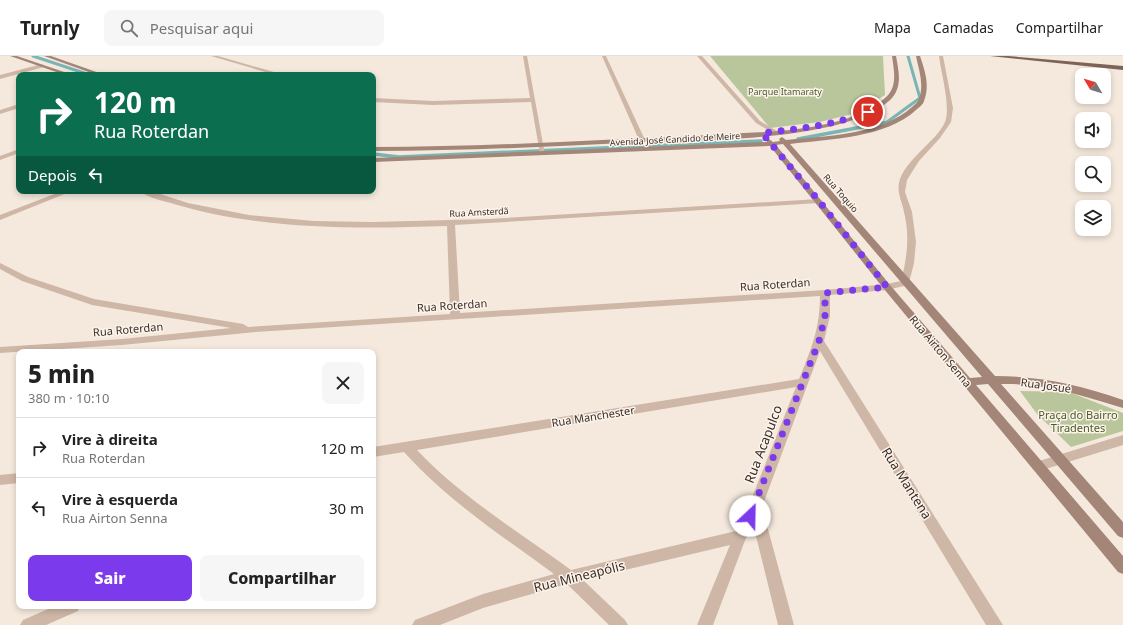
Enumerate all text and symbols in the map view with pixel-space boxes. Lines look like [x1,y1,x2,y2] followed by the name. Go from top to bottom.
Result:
[104,10,384,46] search box
[20,15,80,41] text: Turnly
[118,17,140,39] icon: search
[150,18,253,38] text: Pesquisar aqui
[874,18,911,37] text: Mapa
[933,18,994,37] text: Camadas
[1016,18,1103,37] text: Compartilhar
[1075,68,1111,104] north arrow
[1075,68,1111,236] map controls
[94,83,177,121] text: 120 m
[748,85,822,98] park label: Parque Itamaraty
[28,88,80,140] icon: right
[851,95,885,129] pin
[857,101,879,123] icon: arrive
[1075,112,1111,148] button: sound
[94,119,209,143] text: Rua Roterdan
[610,129,740,149] street label: Avenida José Candido de Meire
[1075,156,1111,192] button: search
[85,164,107,186] icon: left
[28,165,77,185] text: Depois
[821,171,861,215] street label: Rua Toquio
[1075,200,1111,236] button: layers
[449,204,509,220] street label: Rua Amsterdã
[739,274,811,294] street label: Rua Roterdan
[416,295,488,315] street label: Rua Roterdan
[907,312,975,390] street label: Rua Airton Senna
[92,318,164,340] street label: Rua Roterdan
[28,357,95,390] text: 5 min
[322,362,364,404] button: close
[1020,374,1072,396] street label: Rua Josué
[28,389,109,407] text: 380 m · 10:10
[550,402,636,430] street label: Rua Manchester
[740,402,786,486] street label: Rua Acapulco
[1038,407,1118,435] park label: Praça do Bairro Tiradentes
[62,429,158,449] text: Vire à direita
[28,437,50,459] icon: right
[320,438,364,458] text: 120 m
[878,444,936,522] street label: Rua Mantena
[62,449,145,467] text: Rua Roterdan
[62,489,178,509] text: Vire à esquerda
[729,495,771,537] position arrow
[28,497,50,519] icon: left
[329,498,364,518] text: 30 m
[62,509,168,527] text: Rua Airton Senna
[28,555,192,601] button: Sair
[200,555,364,601] button: Compartilhar
[532,556,626,596] street label: Rua Mineapólis

